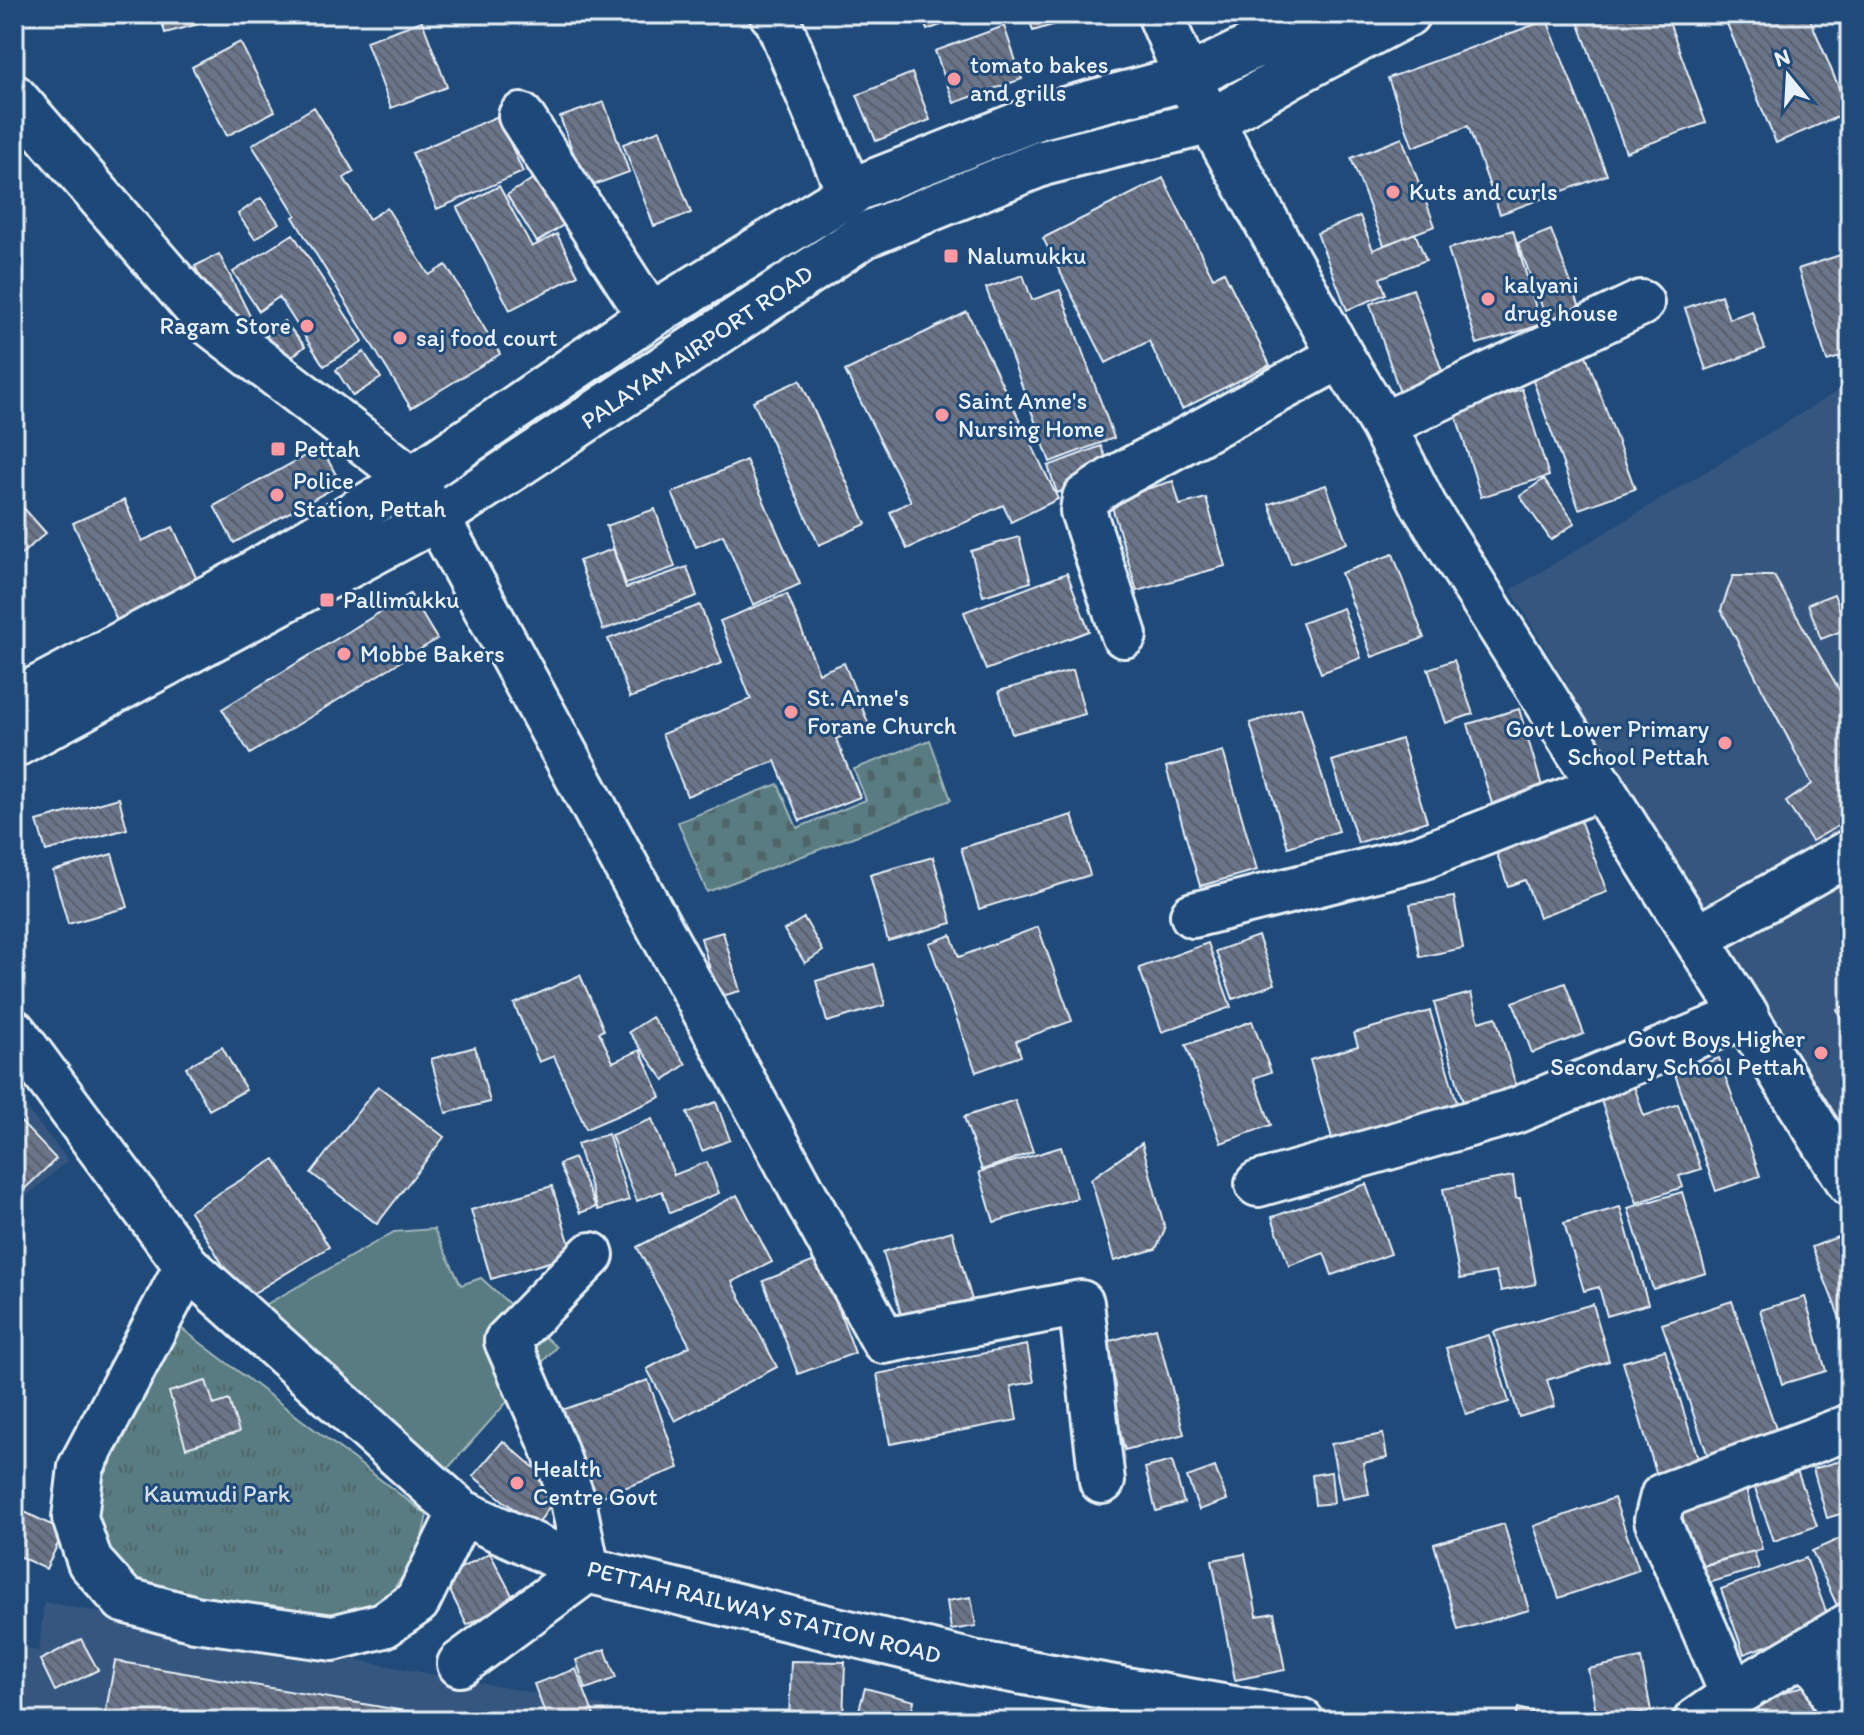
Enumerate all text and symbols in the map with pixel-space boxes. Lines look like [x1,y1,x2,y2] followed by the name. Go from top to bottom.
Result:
[1748,36,1828,116] north arrow
[1771,42,1793,73] text: N
[970,50,1108,107] place label: tomato bakes and grills
[945,70,963,88] marker: tomato bakes and grills
[1409,177,1558,206] place label: Kuts and curls
[1384,183,1402,201] marker: Kuts and curls
[967,241,1086,270] place label: Nalumukku
[942,247,960,265] marker: Nalumukku
[575,258,818,435] street label: PALAYAM AIRPORT ROAD
[1504,270,1618,327] place label: kalyani drug house
[1479,290,1497,308] marker: kalyani drug house
[159,311,291,340] place label: Ragam Store
[298,317,316,335] marker: Ragam Store
[416,323,558,352] place label: saj food court
[391,329,409,347] marker: saj food court
[958,386,1105,443] place label: Saint Anne's Nursing Home
[933,406,951,424] marker: Saint Anne's Nursing Home
[294,434,360,463] place label: Pettah
[269,440,287,458] marker: Pettah
[293,466,446,523] place label: Police Station, Pettah
[268,486,286,504] marker: Police Station, Pettah
[343,585,460,614] place label: Pallimukku
[318,591,336,609] marker: Pallimukku
[360,639,505,668] place label: Mobbe Bakers
[335,645,353,663] marker: Mobbe Bakers
[807,683,957,740] place label: St. Anne's Forane Church
[782,703,800,721] marker: St. Anne's Forane Church
[1505,714,1709,771] place label: Govt Lower Primary School Pettah
[1716,734,1734,752] marker: Govt Lower Primary School Pettah
[1550,1024,1805,1081] place label: Govt Boys Higher Secondary School Pettah
[1812,1044,1830,1062] marker: Govt Boys Higher Secondary School Pettah
[533,1454,658,1511] place label: Health Centre Govt
[508,1474,526,1492] marker: Health Centre Govt
[144,1479,291,1508] park label: Kaumudi Park
[584,1553,944,1670] street label: PETTAH RAILWAY STATION ROAD

